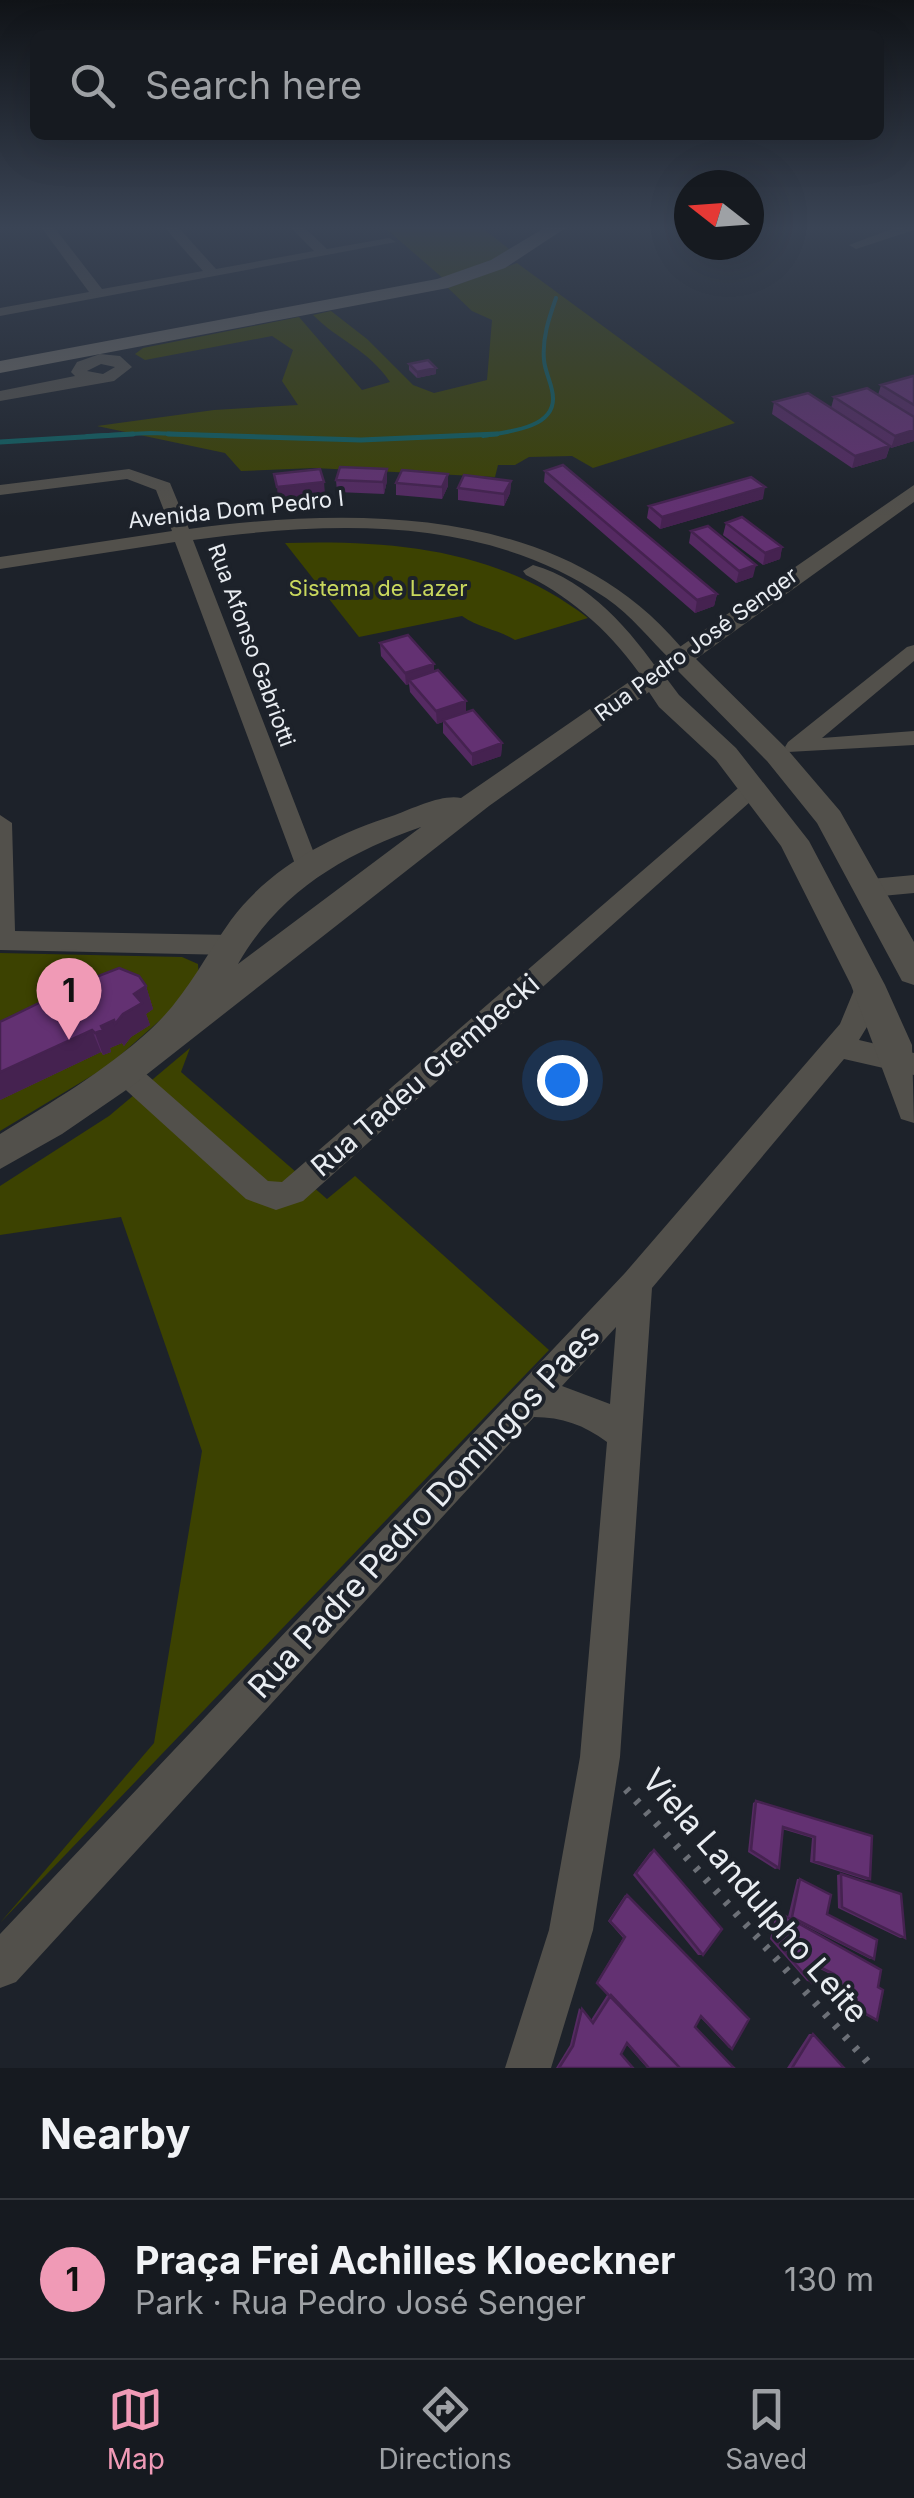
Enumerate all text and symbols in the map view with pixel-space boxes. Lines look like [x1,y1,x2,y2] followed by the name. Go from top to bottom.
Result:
[30,30,884,140] search box
[65,58,120,113] icon: search
[145,62,362,108] text: Search here
[674,170,764,260] north arrow
[127,485,345,533] street label: Avenida Dom Pedro I
[203,540,301,750] street label: Rua Afonso Gabriotti
[590,562,802,726] street label: Rua Pedro José Senger
[289,575,467,601] park label: Sistema de Lazer
[36,958,102,1040] pin: 1
[304,967,546,1183] street label: Rua Tadeu Grembecki
[537,1055,588,1106] your location
[240,1315,608,1706] street label: Rua Padre Pedro Domingos Paes
[634,1760,877,2031] street label: Viela Landulpho Leite
[40,2108,191,2159] text: Nearby
[135,2237,676,2283] text: Praça Frei Achilles Kloeckner
[66,2260,79,2299] text: 1
[784,2260,874,2299] text: 130 m
[135,2283,586,2322] text: Park · Rua Pedro José Senger
[107,2382,165,2476] tab: Map
[378,2382,512,2476] tab: Directions
[725,2382,807,2476] tab: Saved

